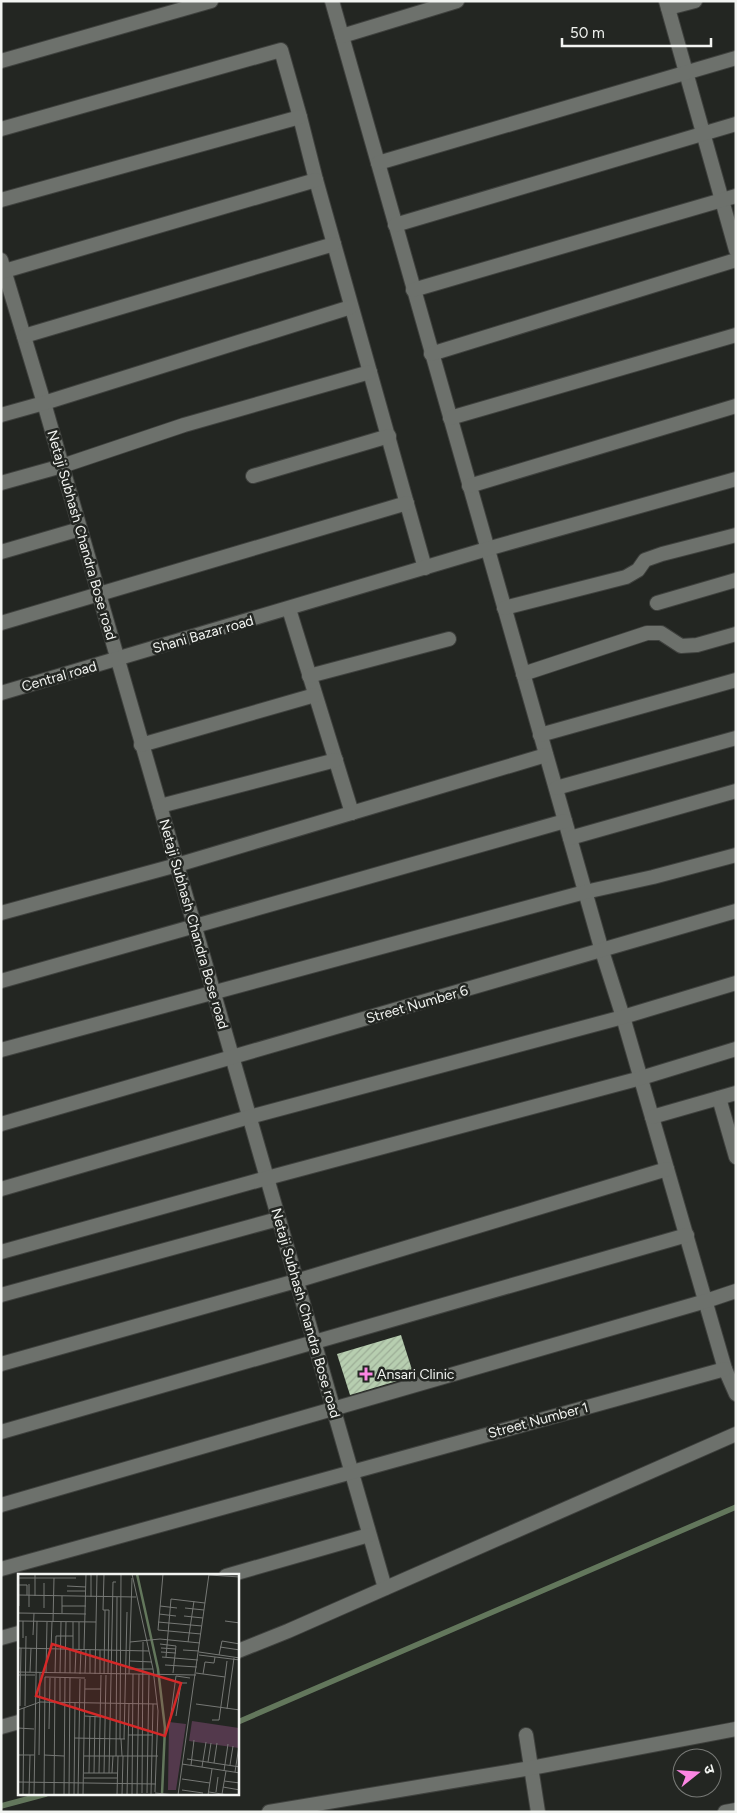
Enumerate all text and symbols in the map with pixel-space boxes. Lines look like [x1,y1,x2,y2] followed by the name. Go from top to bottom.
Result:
[562,15,711,47] scale bar
[570,24,605,42] text: 50 m
[43,428,120,642] street label: Netaji Subhash Chandra Bose road
[151,612,256,657] street label: Shani Bazar road
[20,658,99,695] street label: Central road
[155,817,232,1031] street label: Netaji Subhash Chandra Bose road
[364,982,470,1027] street label: Street Number 6
[267,1206,344,1420] street label: Netaji Subhash Chandra Bose road
[377,1366,455,1383] place label: Ansari Clinic
[359,1367,373,1381] marker: Ansari Clinic
[486,1399,590,1442] street label: Street Number 1
[18,1574,239,1796] inset map
[672,1748,722,1798] north arrow
[700,1763,719,1777] text: उ

